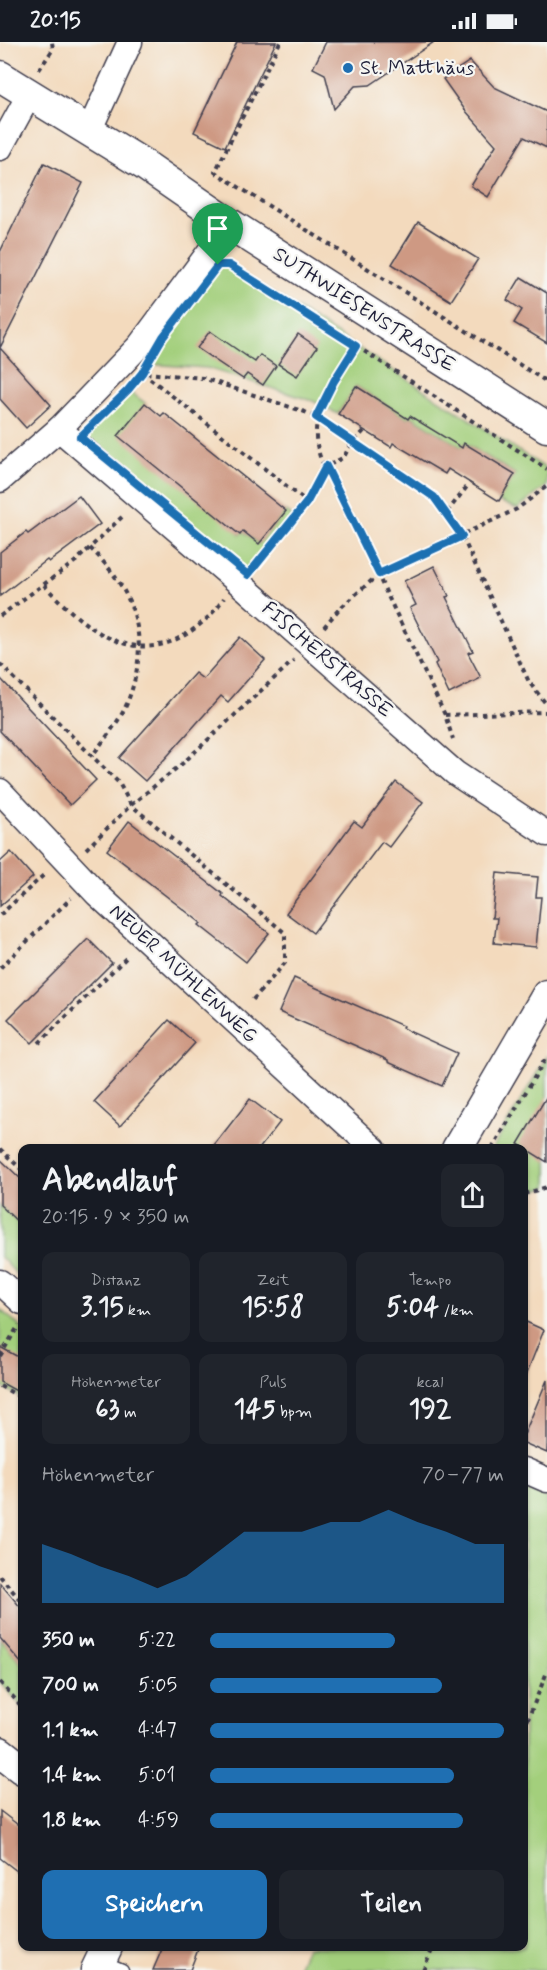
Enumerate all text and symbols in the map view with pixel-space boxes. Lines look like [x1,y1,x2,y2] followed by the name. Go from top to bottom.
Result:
[30,7,81,35] text: 20:15
[360,55,474,82] place label: St. Matthäus
[341,61,355,75] marker: St. Matthäus
[192,203,243,265] pin
[201,212,234,245] icon: arrive
[268,241,460,379] street label: SUTHWIESENSTRASSE
[256,596,398,724] street label: FISCHERSTRASSE
[103,898,263,1050] street label: NEUER MÜHLENWEG
[42,1159,178,1203] text: Abendlauf
[441,1164,504,1227] button: share
[42,1204,189,1231] text: 20:15 · 9 × 350 m
[91,1270,141,1291] text: Distanz
[257,1270,289,1291] text: Zeit
[409,1270,451,1291] text: Tempo
[81,1291,123,1325] text: 3.15
[242,1291,304,1325] text: 15:58
[386,1291,439,1325] text: 5:04
[123,1300,151,1321] text: km
[439,1300,474,1321] text: /km
[71,1372,161,1393] text: Höhenmeter
[260,1372,287,1393] text: Puls
[417,1372,443,1393] text: kcal
[95,1393,120,1427] text: 63
[234,1393,276,1427] text: 145
[409,1393,451,1427] text: 192
[120,1402,137,1423] text: m
[276,1402,312,1423] text: bpm
[42,1462,154,1489] text: Höhenmeter
[422,1462,504,1489] text: 70–77 m
[42,1627,95,1654] text: 350 m
[138,1627,176,1654] text: 5:22
[42,1672,99,1699] text: 700 m
[138,1672,177,1699] text: 5:05
[42,1717,99,1744] text: 1.1 km
[138,1717,177,1744] text: 4:47
[42,1762,101,1789] text: 1.4 km
[138,1762,175,1789] text: 5:01
[42,1807,101,1834] text: 1.8 km
[138,1807,179,1834] text: 4:59
[42,1870,267,1939] button: Speichern
[279,1870,504,1939] button: Teilen

